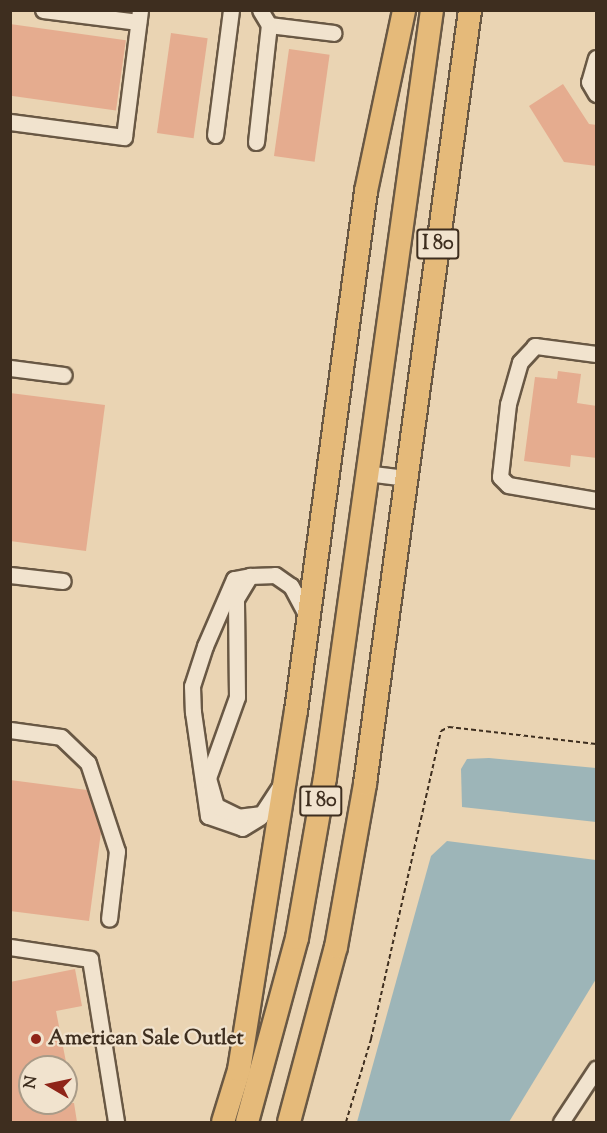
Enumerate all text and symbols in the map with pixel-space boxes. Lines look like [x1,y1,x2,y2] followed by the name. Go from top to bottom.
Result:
[416,227,460,261] road number: I 80
[298,784,344,818] road number: I 80
[48,1026,244,1052] place label: American Sale Outlet
[29,1032,43,1046] marker: American Sale Outlet
[18,1055,78,1115] north arrow
[19,1074,44,1091] text: N

